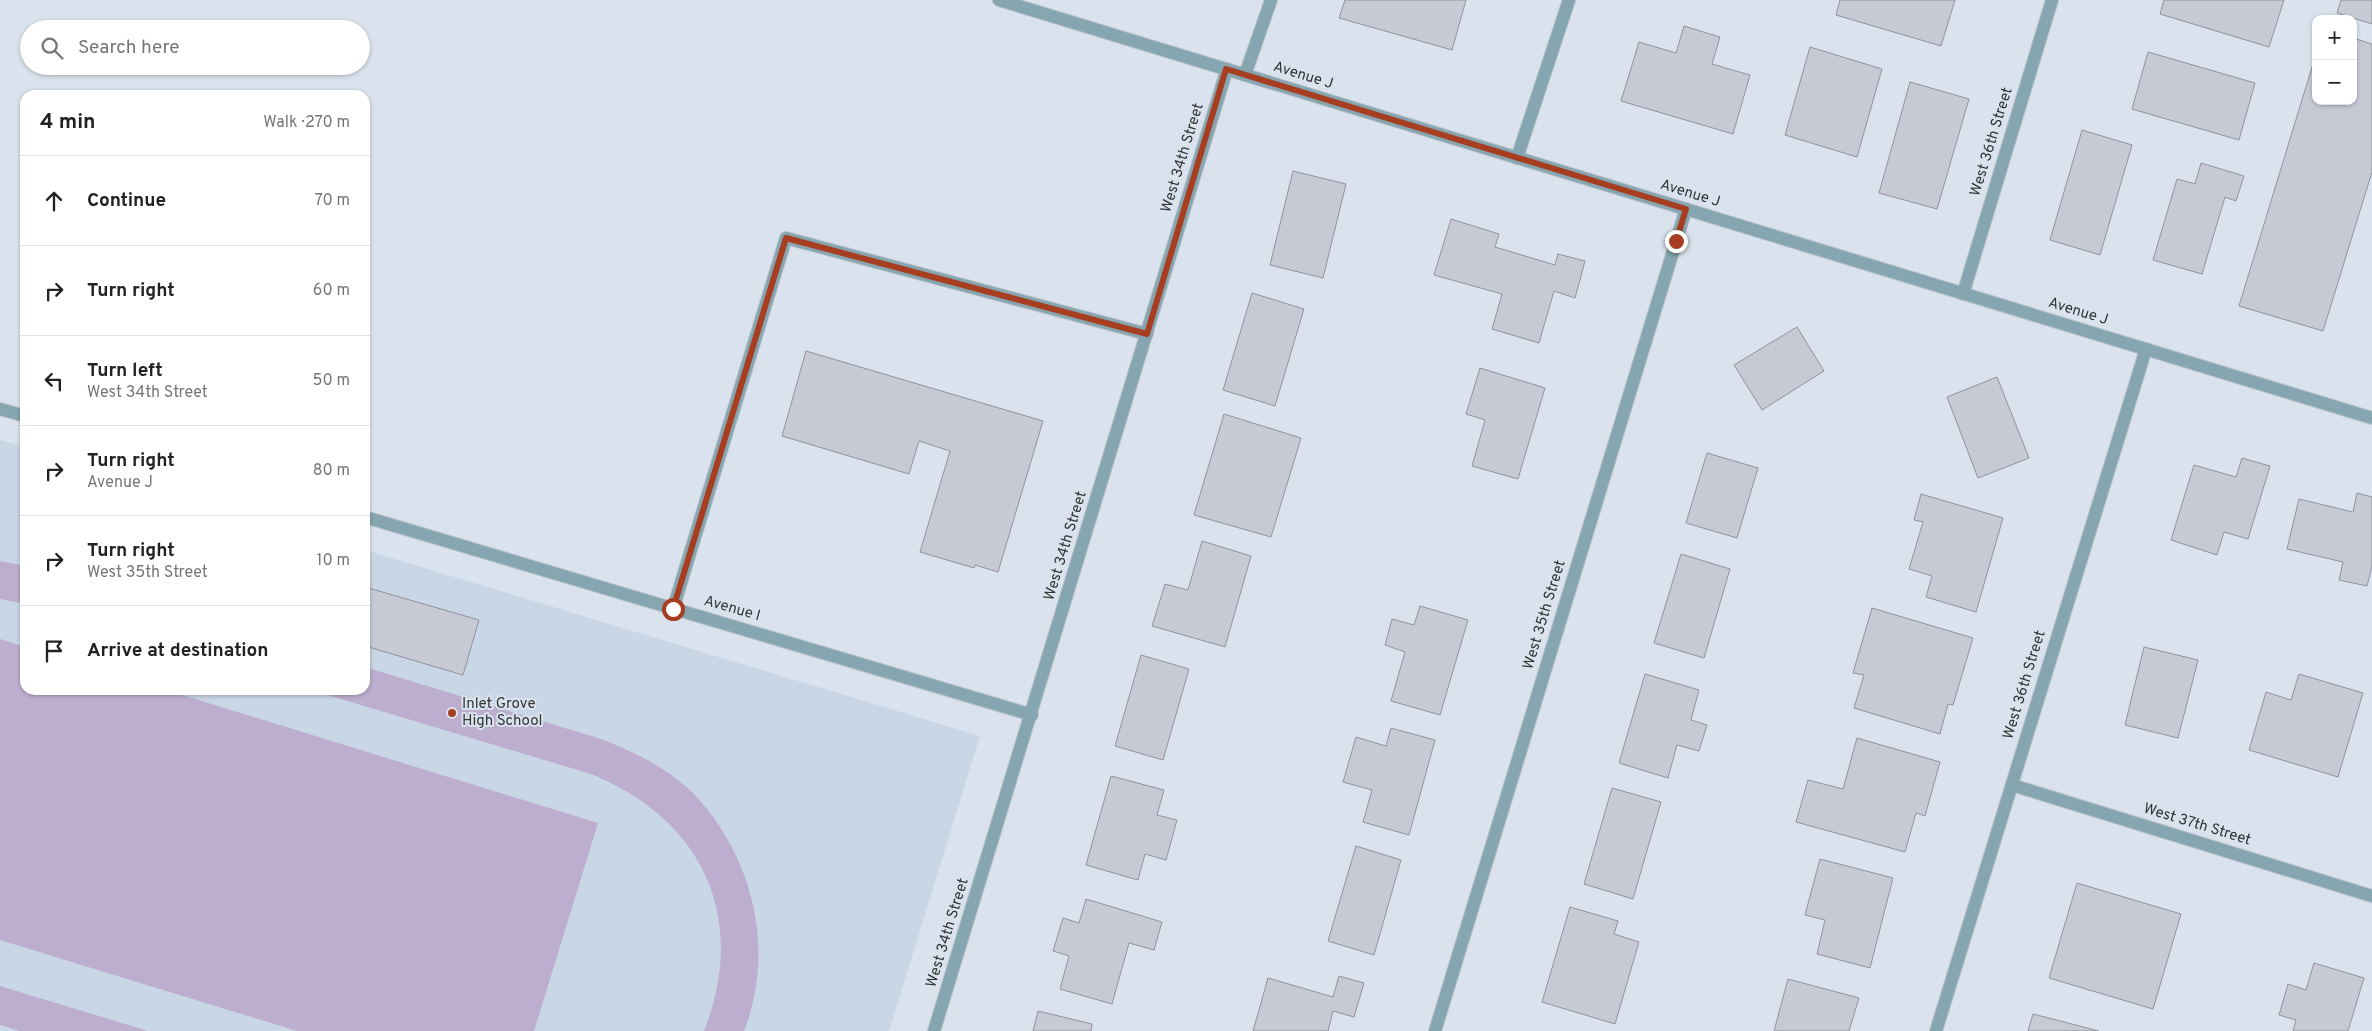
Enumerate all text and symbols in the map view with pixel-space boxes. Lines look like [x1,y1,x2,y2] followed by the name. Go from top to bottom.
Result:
[2312,15,2357,105] map controls
[2312,15,2357,60] button: +
[20,20,370,75] search box
[38,34,66,62] icon: search
[78,36,180,60] text: Search here
[1271,58,1335,94] street label: Avenue J
[2312,60,2357,105] button: −
[1966,85,2018,199] street label: West 36th Street
[1157,101,1209,215] street label: West 34th Street
[40,109,96,136] text: 4 min
[263,113,350,133] text: Walk · 270 m
[1658,176,1722,212] street label: Avenue J
[40,187,68,215] icon: ahead
[87,189,166,213] text: Continue
[315,191,350,211] text: 70 m
[1665,230,1688,253] route end
[40,277,68,305] icon: right
[87,279,175,303] text: Turn right
[313,281,350,301] text: 60 m
[2046,294,2110,330] street label: Avenue J
[87,359,163,383] text: Turn left
[40,367,68,395] icon: left
[313,371,350,391] text: 50 m
[87,383,208,403] text: West 34th Street
[87,449,175,473] text: Turn right
[40,457,68,485] icon: right
[313,461,350,481] text: 80 m
[87,473,153,493] text: Avenue J
[1040,489,1092,603] street label: West 34th Street
[87,539,175,563] text: Turn right
[40,547,68,575] icon: right
[316,551,350,571] text: 10 m
[1519,558,1571,672] street label: West 35th Street
[87,563,208,583] text: West 35th Street
[702,592,762,626] street label: Avenue I
[662,598,685,621] route start
[1999,628,2051,742] street label: West 36th Street
[40,637,68,665] icon: arrive
[87,639,268,663] text: Arrive at destination
[462,695,543,731] place label: Inlet Grove High School
[446,707,458,719] marker: Inlet Grove High School
[2141,800,2253,850] street label: West 37th Street
[922,876,974,990] street label: West 34th Street

